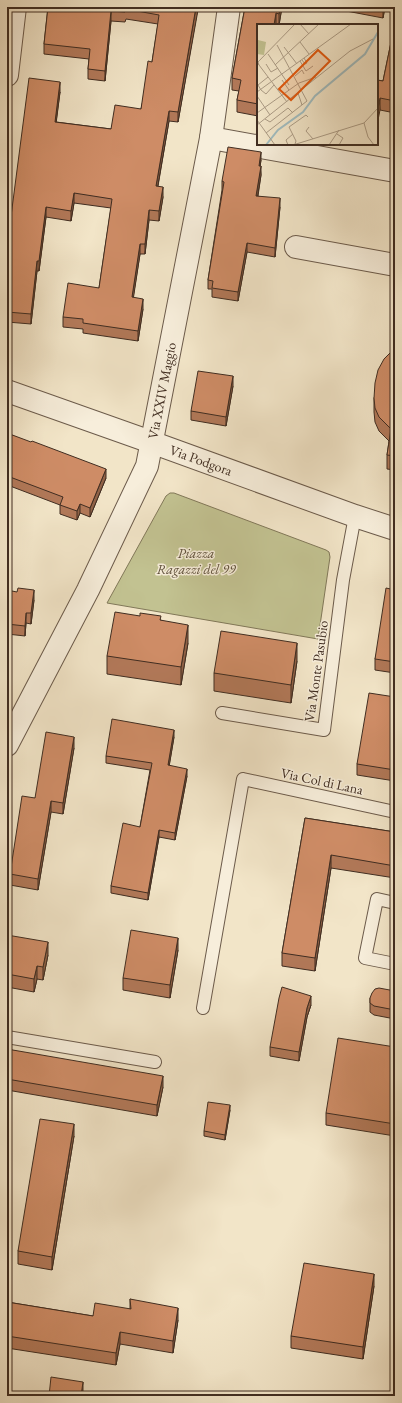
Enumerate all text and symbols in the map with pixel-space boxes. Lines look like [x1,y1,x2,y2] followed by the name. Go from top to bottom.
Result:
[257,24,378,145] inset map
[143,341,180,441] street label: Via XXIV Maggio
[167,441,235,480] street label: Via Podgora
[157,544,237,578] park label: Piazza Ragazzi del 99
[300,619,332,723] street label: Via Monte Pasubio
[279,763,365,799] street label: Via Col di Lana

